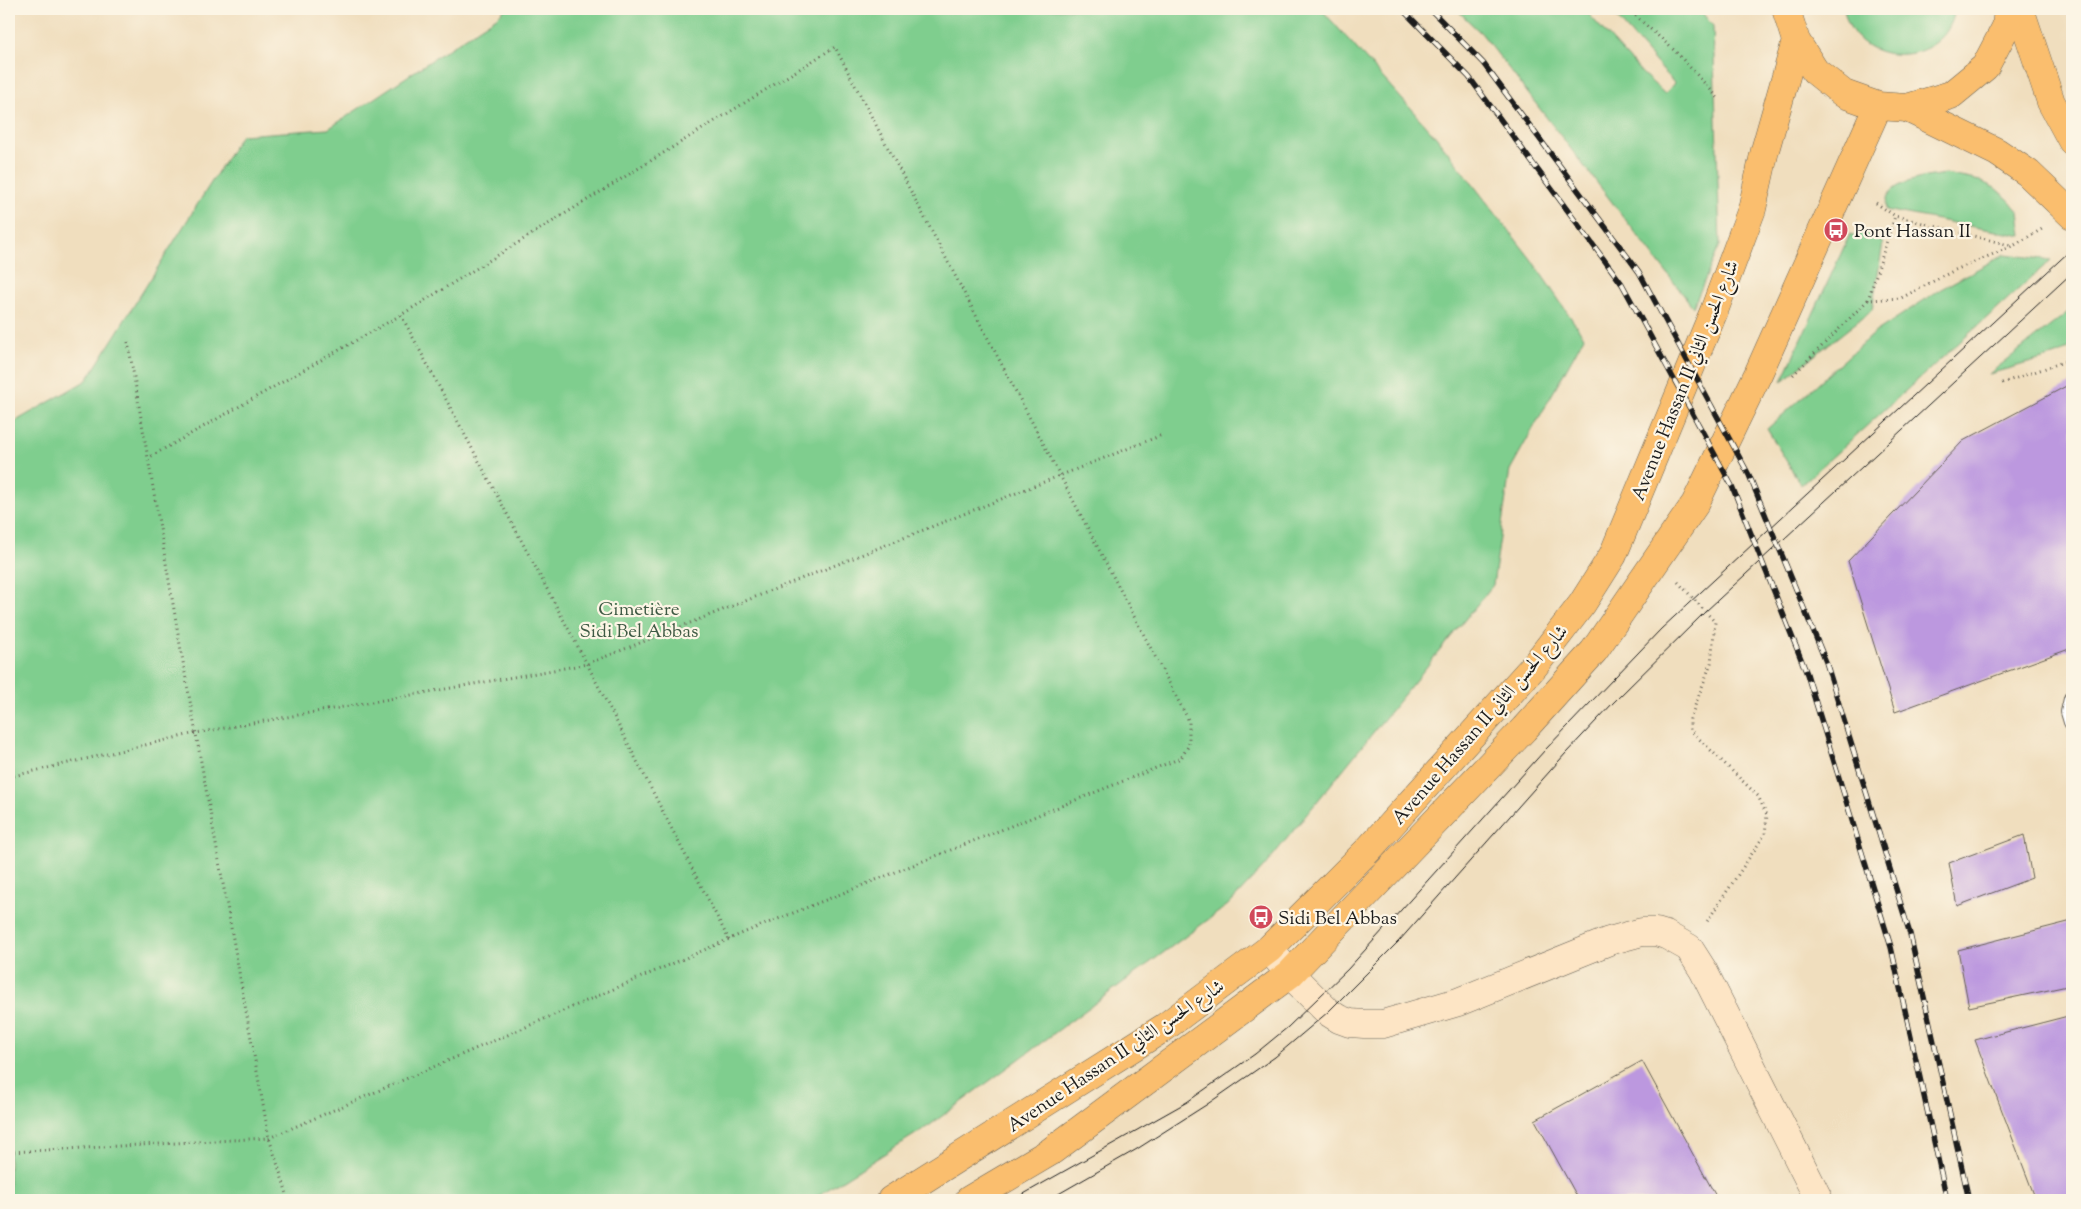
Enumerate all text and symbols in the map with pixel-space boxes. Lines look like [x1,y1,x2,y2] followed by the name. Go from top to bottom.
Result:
[1823,217,1849,243] bus stop icon: Pont Hassan II
[1854,219,1971,246] place label: Pont Hassan II
[1626,257,1747,505] street label: Avenue Hassan II شارع الحسن الثاني
[580,597,698,646] park label: Cimetière Sidi Bel Abbas
[1386,620,1575,831] street label: Avenue Hassan II شارع الحسن الثاني
[1248,904,1274,930] bus stop icon: Sidi Bel Abbas
[1278,906,1397,933] place label: Sidi Bel Abbas
[1002,974,1230,1140] street label: Avenue Hassan II شارع الحسن الثاني

